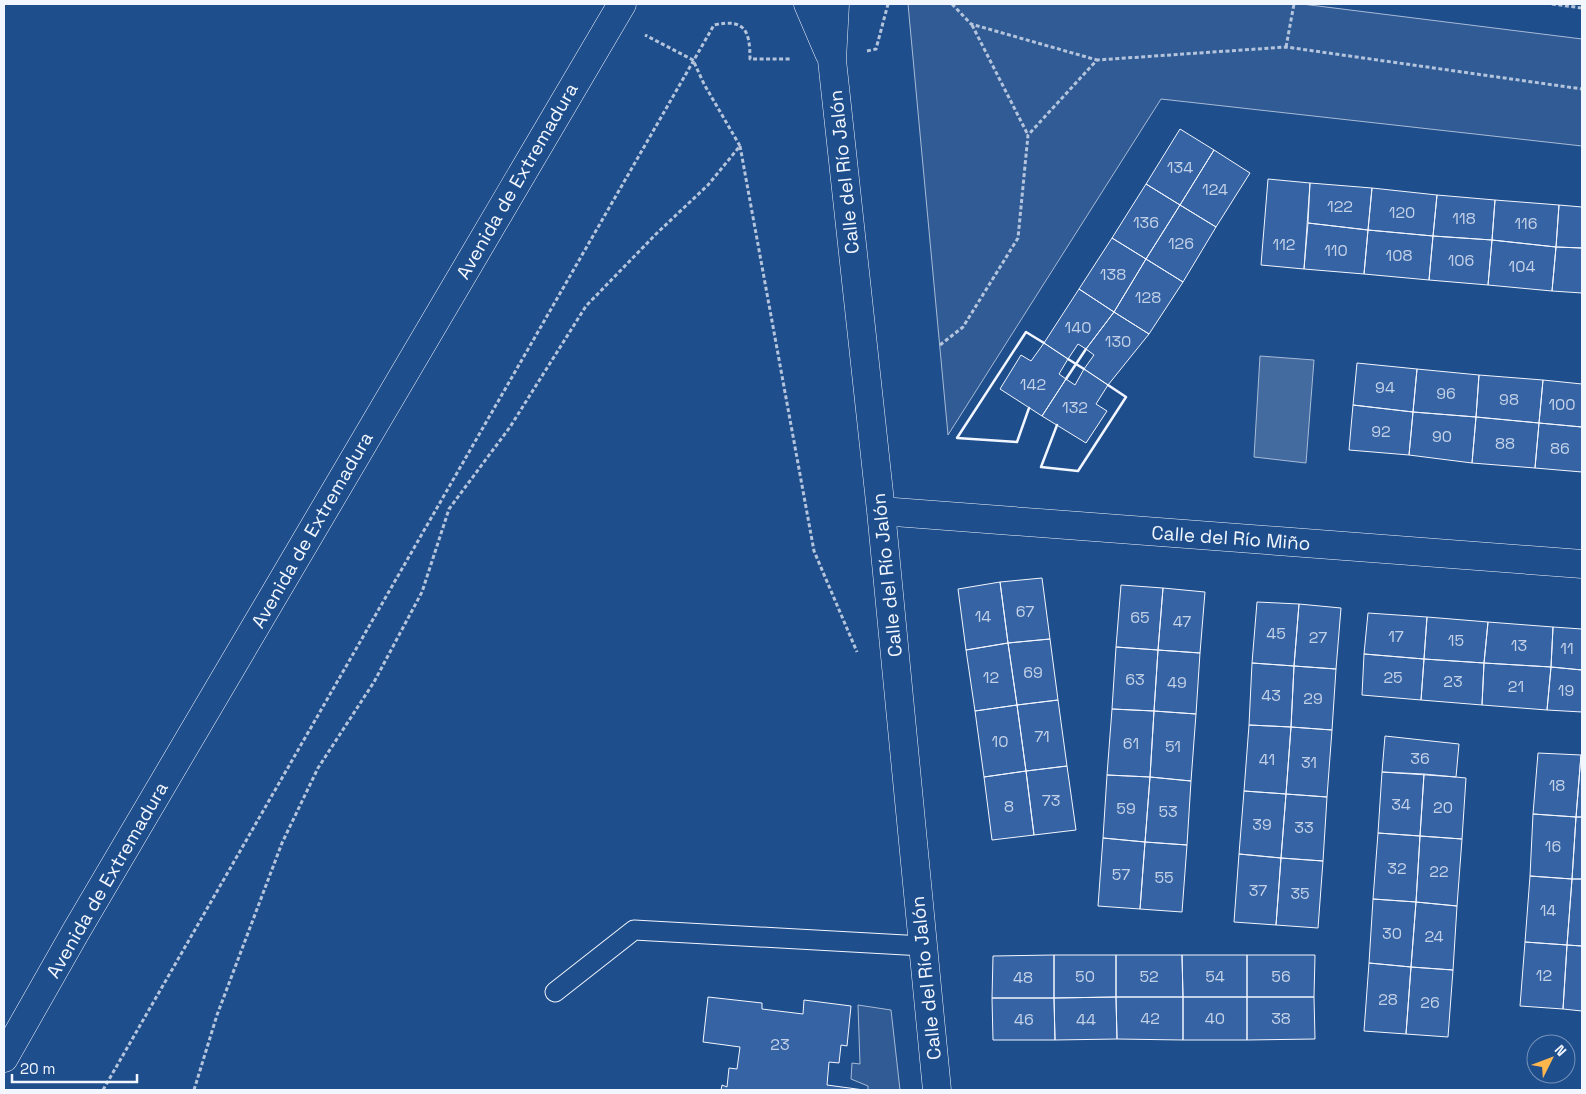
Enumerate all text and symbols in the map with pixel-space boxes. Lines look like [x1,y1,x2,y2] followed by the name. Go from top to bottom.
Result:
[450,78,584,284] street label: Avenida de Extremadura
[823,89,865,255] street label: Calle del Río Jalón
[1167,157,1193,178] house number: 134
[1202,179,1228,200] house number: 124
[1327,196,1353,217] house number: 122
[1389,202,1415,223] house number: 120
[1452,208,1476,229] house number: 118
[1133,212,1159,233] house number: 136
[1514,213,1538,234] house number: 116
[1168,233,1194,254] house number: 126
[1272,234,1296,255] house number: 112
[1324,240,1348,261] house number: 110
[1386,245,1412,266] house number: 108
[1448,250,1474,271] house number: 106
[1509,256,1535,277] house number: 104
[1100,264,1126,285] house number: 138
[1135,287,1161,308] house number: 128
[1065,317,1091,338] house number: 140
[1105,331,1131,352] house number: 130
[1020,374,1046,395] house number: 142
[1375,377,1395,398] house number: 94
[1436,383,1456,404] house number: 96
[1499,389,1519,410] house number: 98
[1548,394,1576,415] house number: 100
[1062,397,1088,418] house number: 132
[1371,421,1391,442] house number: 92
[1432,426,1452,447] house number: 90
[245,427,379,633] street label: Avenida de Extremadura
[1495,433,1515,454] house number: 88
[1550,438,1570,459] house number: 86
[866,492,908,658] street label: Calle del Río Jalón
[1151,520,1311,556] street label: Calle del Río Miño
[1016,601,1034,622] house number: 67
[975,606,991,627] house number: 14
[1130,607,1150,628] house number: 65
[1173,611,1191,632] house number: 47
[1266,623,1286,644] house number: 45
[1388,626,1404,647] house number: 17
[1309,627,1327,648] house number: 27
[1448,630,1464,651] house number: 15
[1511,635,1527,656] house number: 13
[1560,638,1574,659] house number: 11
[1023,662,1043,683] house number: 69
[983,667,999,688] house number: 12
[1383,667,1403,688] house number: 25
[1125,669,1145,690] house number: 63
[1443,671,1463,692] house number: 23
[1167,672,1187,693] house number: 49
[1508,676,1524,697] house number: 21
[1558,680,1574,701] house number: 19
[1261,685,1281,706] house number: 43
[1303,688,1323,709] house number: 29
[1034,726,1050,747] house number: 71
[992,731,1008,752] house number: 10
[1123,733,1139,754] house number: 61
[1165,736,1181,757] house number: 51
[1410,748,1430,769] house number: 36
[1259,749,1275,770] house number: 41
[1301,752,1317,773] house number: 31
[1549,775,1565,796] house number: 18
[40,777,174,983] street label: Avenida de Extremadura
[1042,790,1060,811] house number: 73
[1391,794,1411,815] house number: 34
[1004,796,1014,817] house number: 8
[1433,797,1453,818] house number: 20
[1116,798,1136,819] house number: 59
[1158,801,1178,822] house number: 53
[1252,814,1272,835] house number: 39
[1294,817,1314,838] house number: 33
[1545,836,1561,857] house number: 16
[1387,858,1407,879] house number: 32
[1429,861,1449,882] house number: 22
[1112,864,1130,885] house number: 57
[1154,867,1174,888] house number: 55
[1249,880,1267,901] house number: 37
[1290,883,1310,904] house number: 35
[905,895,947,1061] street label: Calle del Río Jalón
[1540,900,1556,921] house number: 14
[1382,923,1402,944] house number: 30
[1424,926,1444,947] house number: 24
[1536,965,1552,986] house number: 12
[1075,966,1095,987] house number: 50
[1139,966,1159,987] house number: 52
[1205,966,1225,987] house number: 54
[1271,966,1291,987] house number: 56
[1013,967,1033,988] house number: 48
[1378,989,1398,1010] house number: 28
[1420,992,1440,1013] house number: 26
[1140,1008,1160,1029] house number: 42
[1205,1008,1225,1029] house number: 40
[1271,1008,1291,1029] house number: 38
[1014,1009,1034,1030] house number: 46
[1076,1009,1096,1030] house number: 44
[770,1034,790,1055] house number: 23
[1526,1034,1576,1084] north arrow
[1551,1041,1570,1060] text: N
[12,1052,138,1084] scale bar
[20,1059,55,1078] text: 20 m

